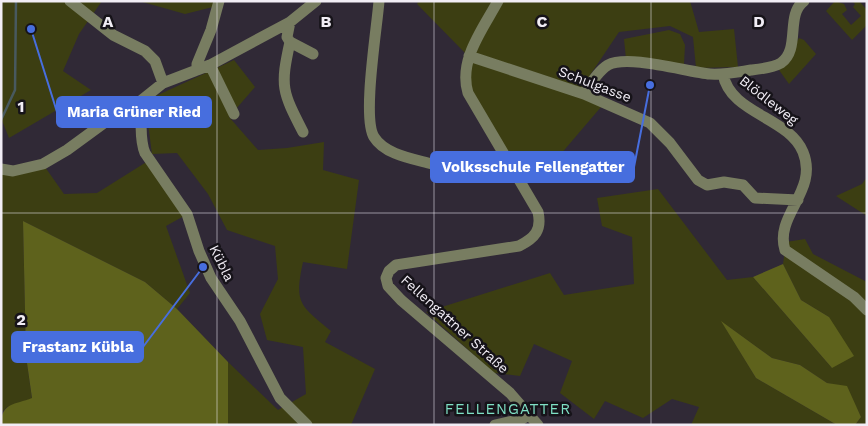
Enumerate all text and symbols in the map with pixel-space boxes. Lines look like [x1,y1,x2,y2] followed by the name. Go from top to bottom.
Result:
[103,12,114,31] text: A
[321,12,332,31] text: B
[537,12,548,31] text: C
[753,12,765,31] text: D
[556,63,634,105] street label: Schulgasse
[737,72,802,128] street label: Blödleweg
[18,97,24,116] text: 1
[57,97,211,127] callout: Maria Grüner Ried
[67,103,201,121] text: Maria Grüner Ried
[431,152,634,182] callout: Volksschule Fellengatter
[442,158,625,176] text: Volksschule Fellengatter
[206,242,238,284] street label: Kübla
[398,272,512,376] street label: Fellengattner Straße
[16,310,26,329] text: 2
[12,332,143,362] callout: Frastanz Kübla
[22,338,134,356] text: Frastanz Kübla
[445,400,571,418] district label: FELLENGATTER

